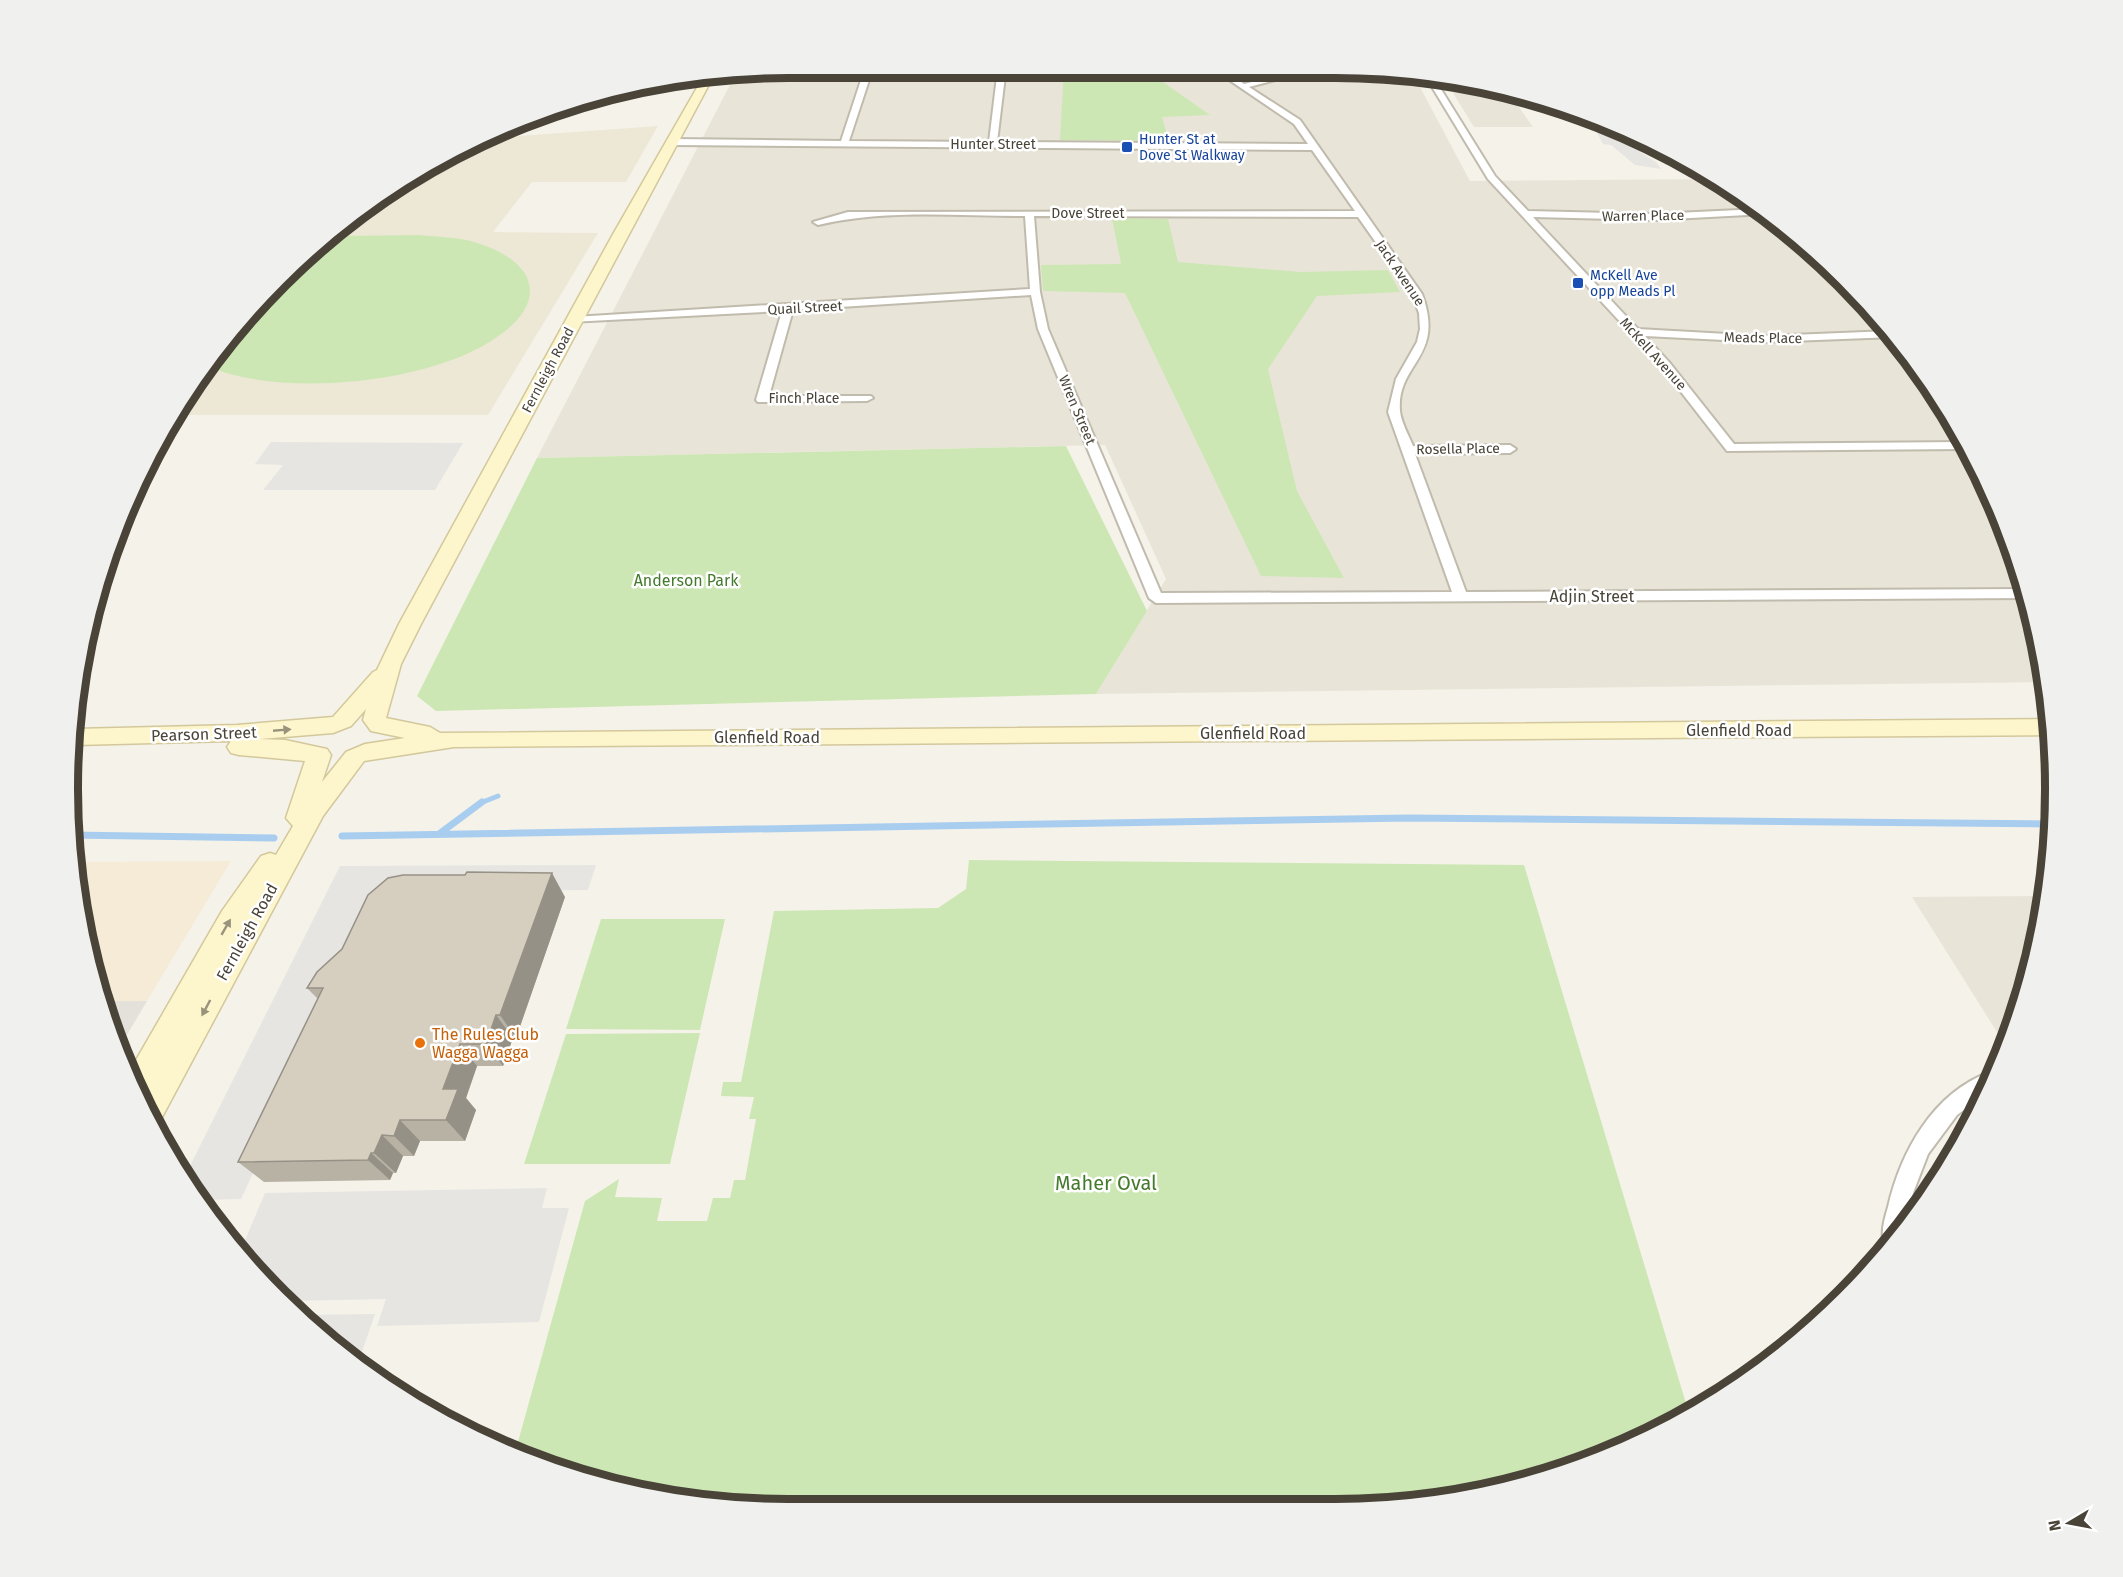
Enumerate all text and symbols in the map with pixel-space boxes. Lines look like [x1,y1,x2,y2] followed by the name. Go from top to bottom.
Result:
[1139,131,1245,164] place label: Hunter St at Dove St Walkway
[950,136,1037,153] street label: Hunter Street
[1120,140,1134,154] marker: Hunter St at Dove St Walkway
[1051,205,1126,222] street label: Dove Street
[1602,207,1684,225] street label: Warren Place
[1372,237,1428,309] street label: Jack Avenue
[1590,267,1675,300] place label: McKell Ave opp Meads Pl
[1571,276,1585,290] marker: McKell Ave opp Meads Pl
[767,297,844,318] street label: Quail Street
[1616,314,1690,394] street label: McKell Avenue
[518,324,578,416] street label: Fernleigh Road
[1724,329,1802,347] street label: Meads Place
[1055,373,1100,448] street label: Wren Street
[769,390,839,407] street label: Finch Place
[1416,440,1500,458] street label: Rosella Place
[634,571,739,590] park label: Anderson Park
[1550,587,1635,606] street label: Adjin Street
[1686,721,1792,740] street label: Glenfield Road
[151,723,257,745] street label: Pearson Street
[1200,724,1306,743] street label: Glenfield Road
[273,725,292,735] one-way arrow
[714,728,820,747] street label: Glenfield Road
[212,880,282,984] street label: Fernleigh Road
[221,919,232,935] one-way arrow
[201,1000,210,1017] one-way arrow
[432,1025,539,1062] place label: The Rules Club Wagga Wagga
[413,1036,427,1050] marker: The Rules Club Wagga Wagga
[1055,1171,1157,1195] park label: Maher Oval
[2039,1493,2099,1553] north arrow
[2044,1519,2065,1532] text: N

